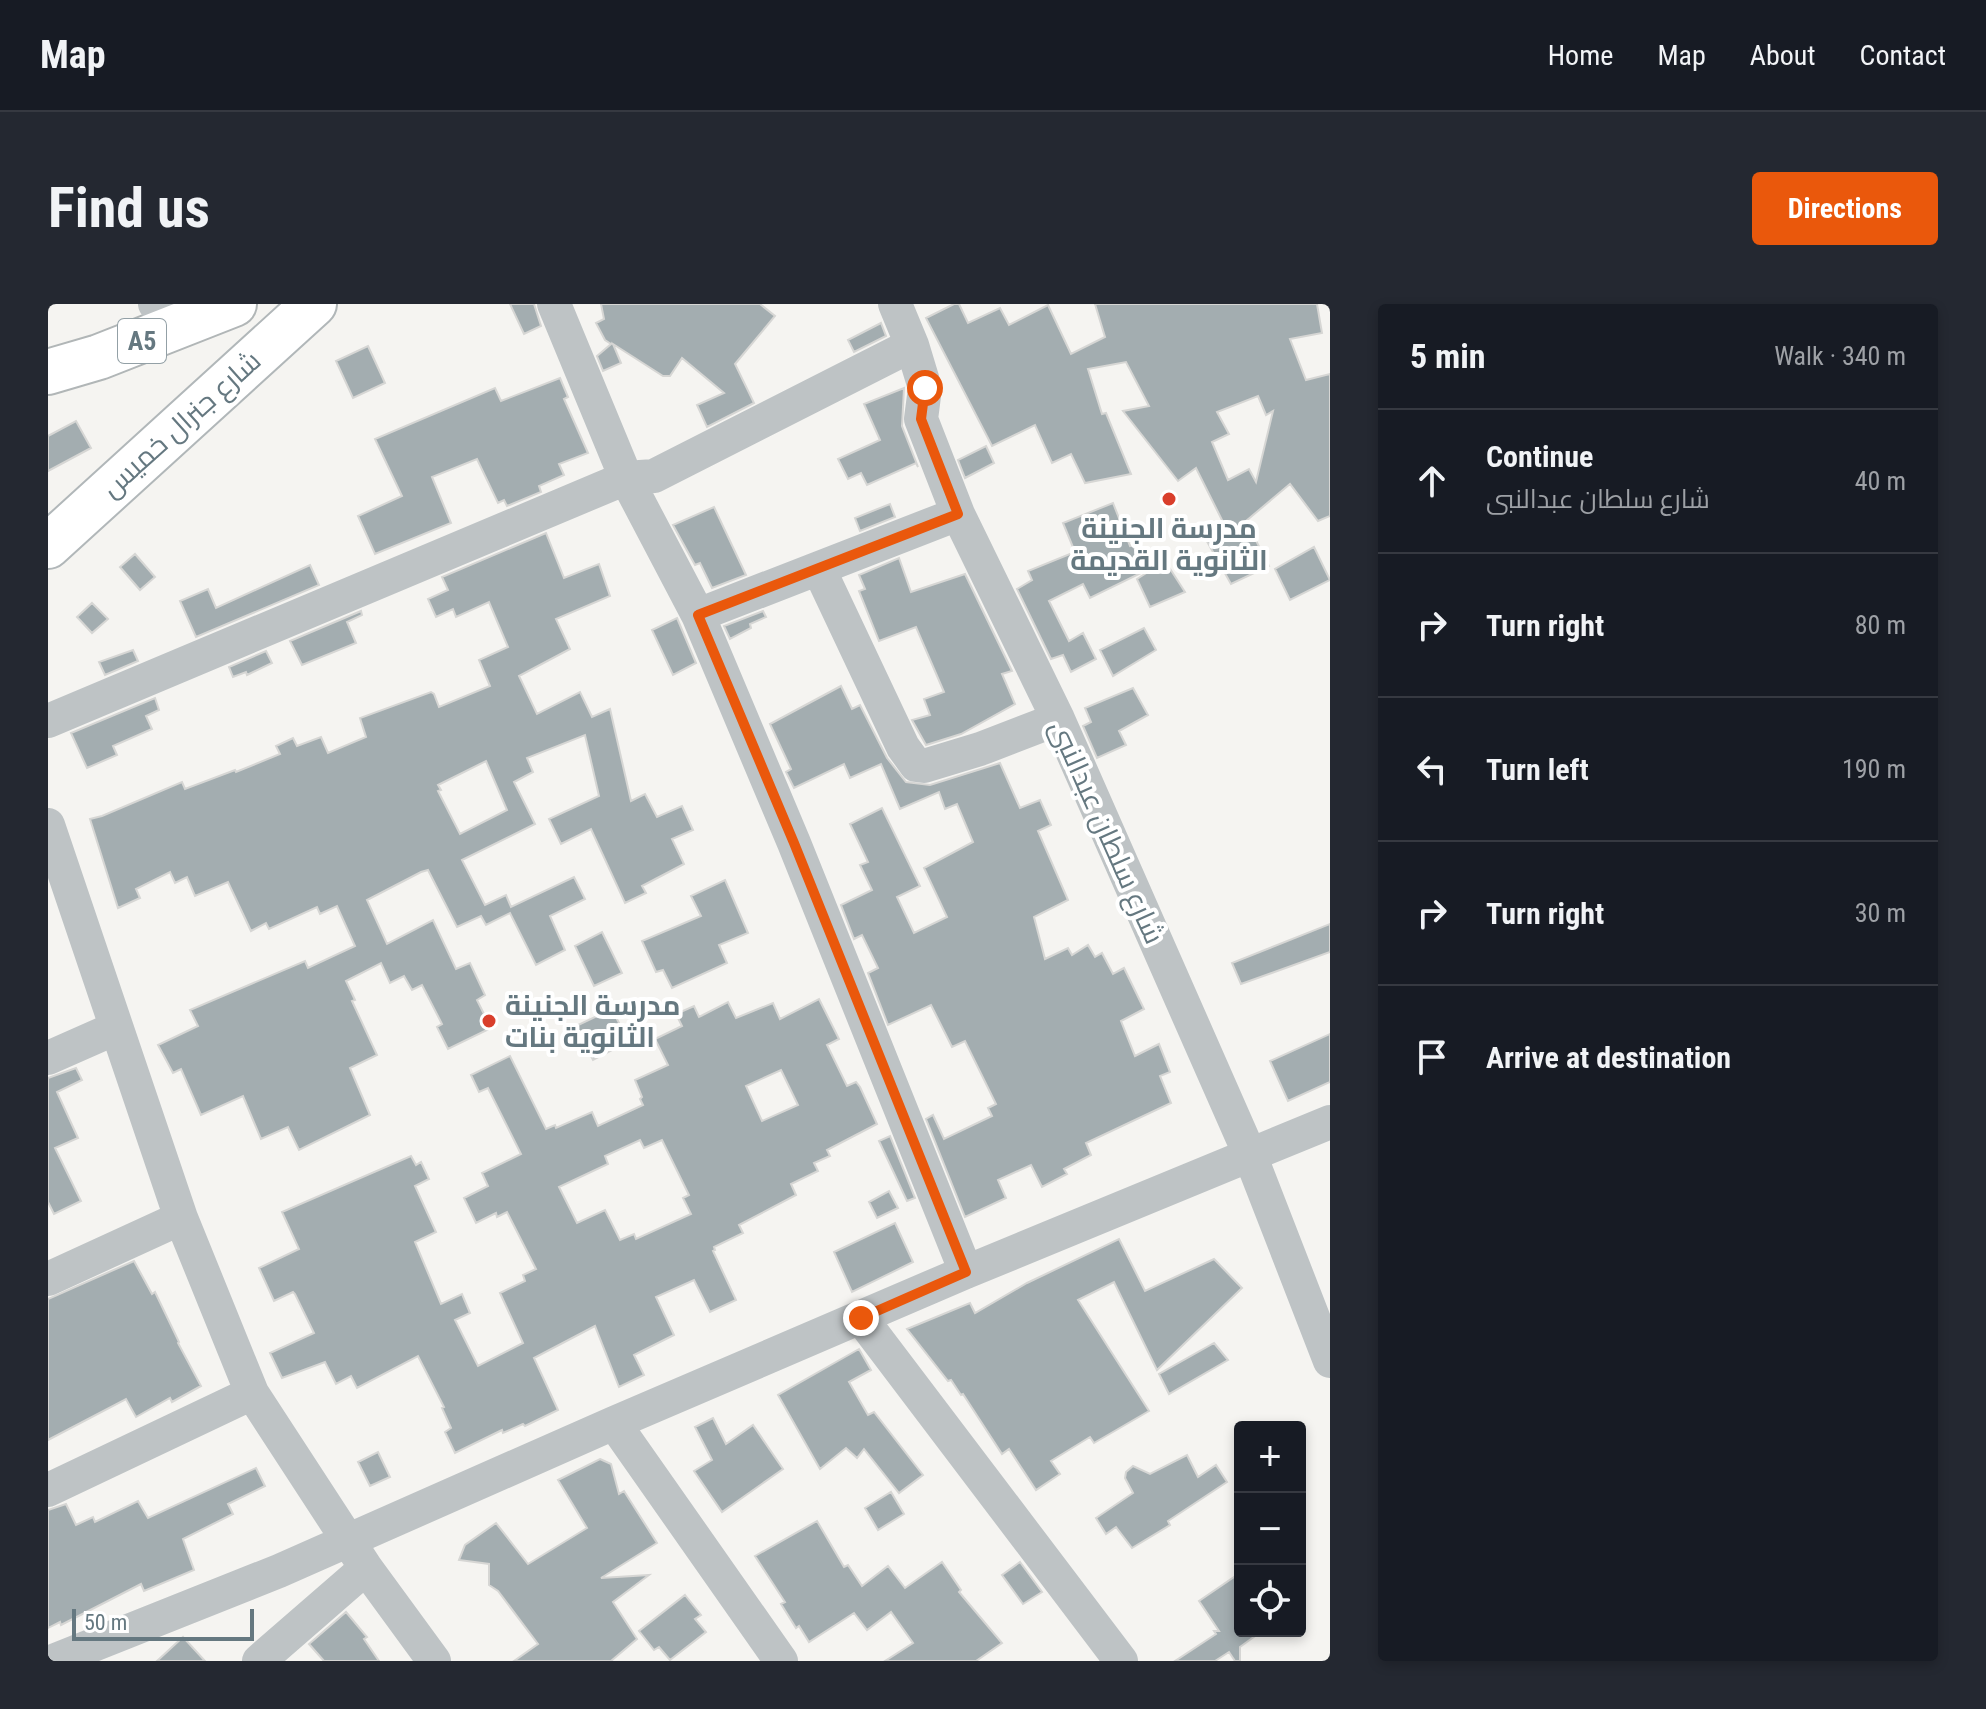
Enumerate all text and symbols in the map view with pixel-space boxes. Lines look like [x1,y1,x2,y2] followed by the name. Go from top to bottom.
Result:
[40,33,106,77] text: Map
[1548,39,1613,72] text: Home
[1657,39,1706,72] text: Map
[1750,39,1816,72] text: About
[1860,39,1946,72] text: Contact
[1752,172,1938,245] button: Directions
[48,175,210,241] text: Find us
[118,319,166,363] road number: A5
[1410,336,1486,376] text: 5 min
[1774,341,1906,371] text: Walk · 340 m
[95,344,269,506] street label: شارع جنرال خميس
[907,370,943,406] route start
[1486,439,1593,474] text: Continue
[1410,459,1454,503] icon: ahead
[1855,466,1906,496] text: 40 m
[1486,484,1710,514] text: شارع سلطان عبدالنبى
[1160,490,1178,508] marker: مدرسة الجنينة الثانوية القديمة
[1070,512,1268,577] place label: مدرسة الجنينة الثانوية القديمة
[1410,603,1454,647] icon: right
[1486,608,1604,643] text: Turn right
[1855,610,1906,640] text: 80 m
[1041,715,1171,950] street label: شارع سلطان عبدالنبى
[1410,747,1454,791] icon: left
[1486,752,1589,787] text: Turn left
[1842,754,1906,784] text: 190 m
[1410,891,1454,935] icon: right
[1486,896,1604,931] text: Turn right
[1855,898,1906,928] text: 30 m
[505,989,681,1054] place label: مدرسة الجنينة الثانوية بنات
[480,1012,498,1030] marker: مدرسة الجنينة الثانوية بنات
[1410,1035,1454,1079] icon: arrive
[1486,1040,1731,1075] text: Arrive at destination
[843,1300,879,1336] route end
[1234,1421,1306,1637] map controls
[1234,1421,1306,1493] button: +
[1234,1493,1306,1565] button: −
[1234,1565,1306,1637] button: locate
[72,1605,254,1641] scale bar
[84,1610,127,1635] text: 50 m

